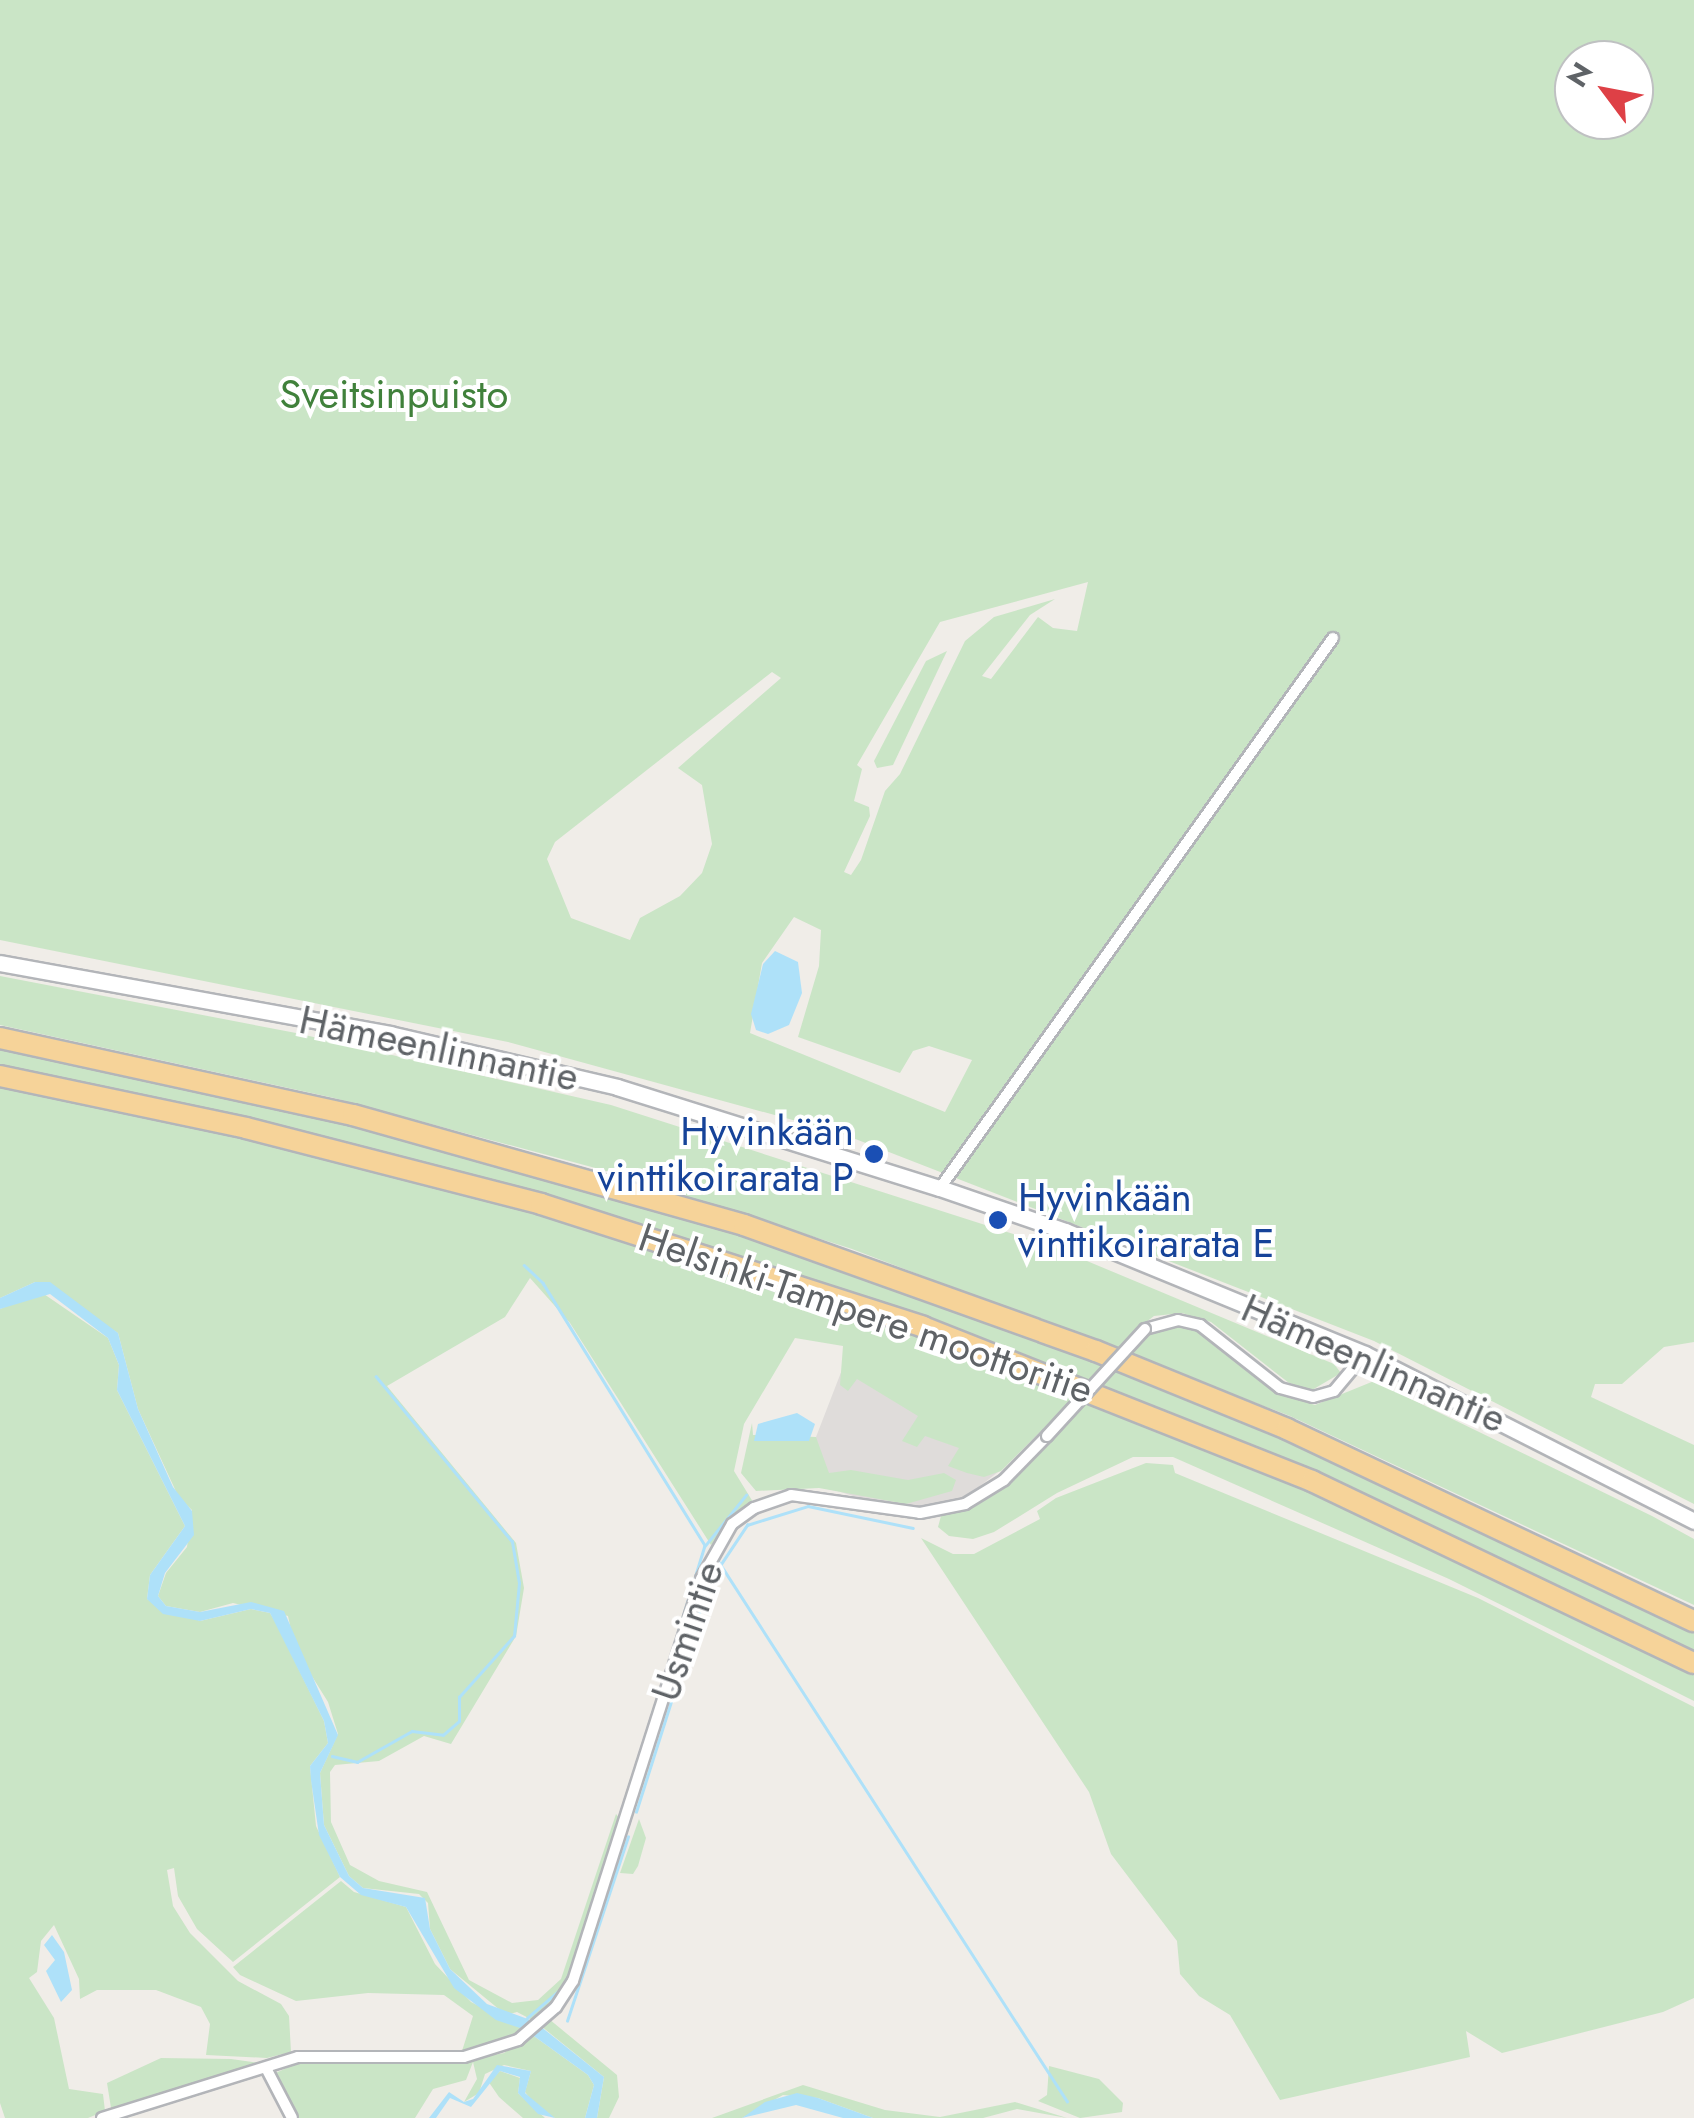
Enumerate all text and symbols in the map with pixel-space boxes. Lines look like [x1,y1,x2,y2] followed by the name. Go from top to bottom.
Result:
[1554,40,1654,140] north arrow
[1557,55,1603,95] text: N
[280,370,508,418] park label: Sveitsinpuisto
[295,995,583,1101] street label: Hämeenlinnantie
[597,1107,854,1201] place label: Hyvinkään vinttikoirarata P
[863,1143,885,1165] marker: Hyvinkään vinttikoirarata P
[1018,1173,1275,1267] place label: Hyvinkään vinttikoirarata E
[987,1209,1009,1231] marker: Hyvinkään vinttikoirarata E
[633,1213,1099,1413] street label: Helsinki-Tampere moottoritie
[1235,1283,1513,1443] street label: Hämeenlinnantie
[641,1555,733,1707] street label: Usmintie

